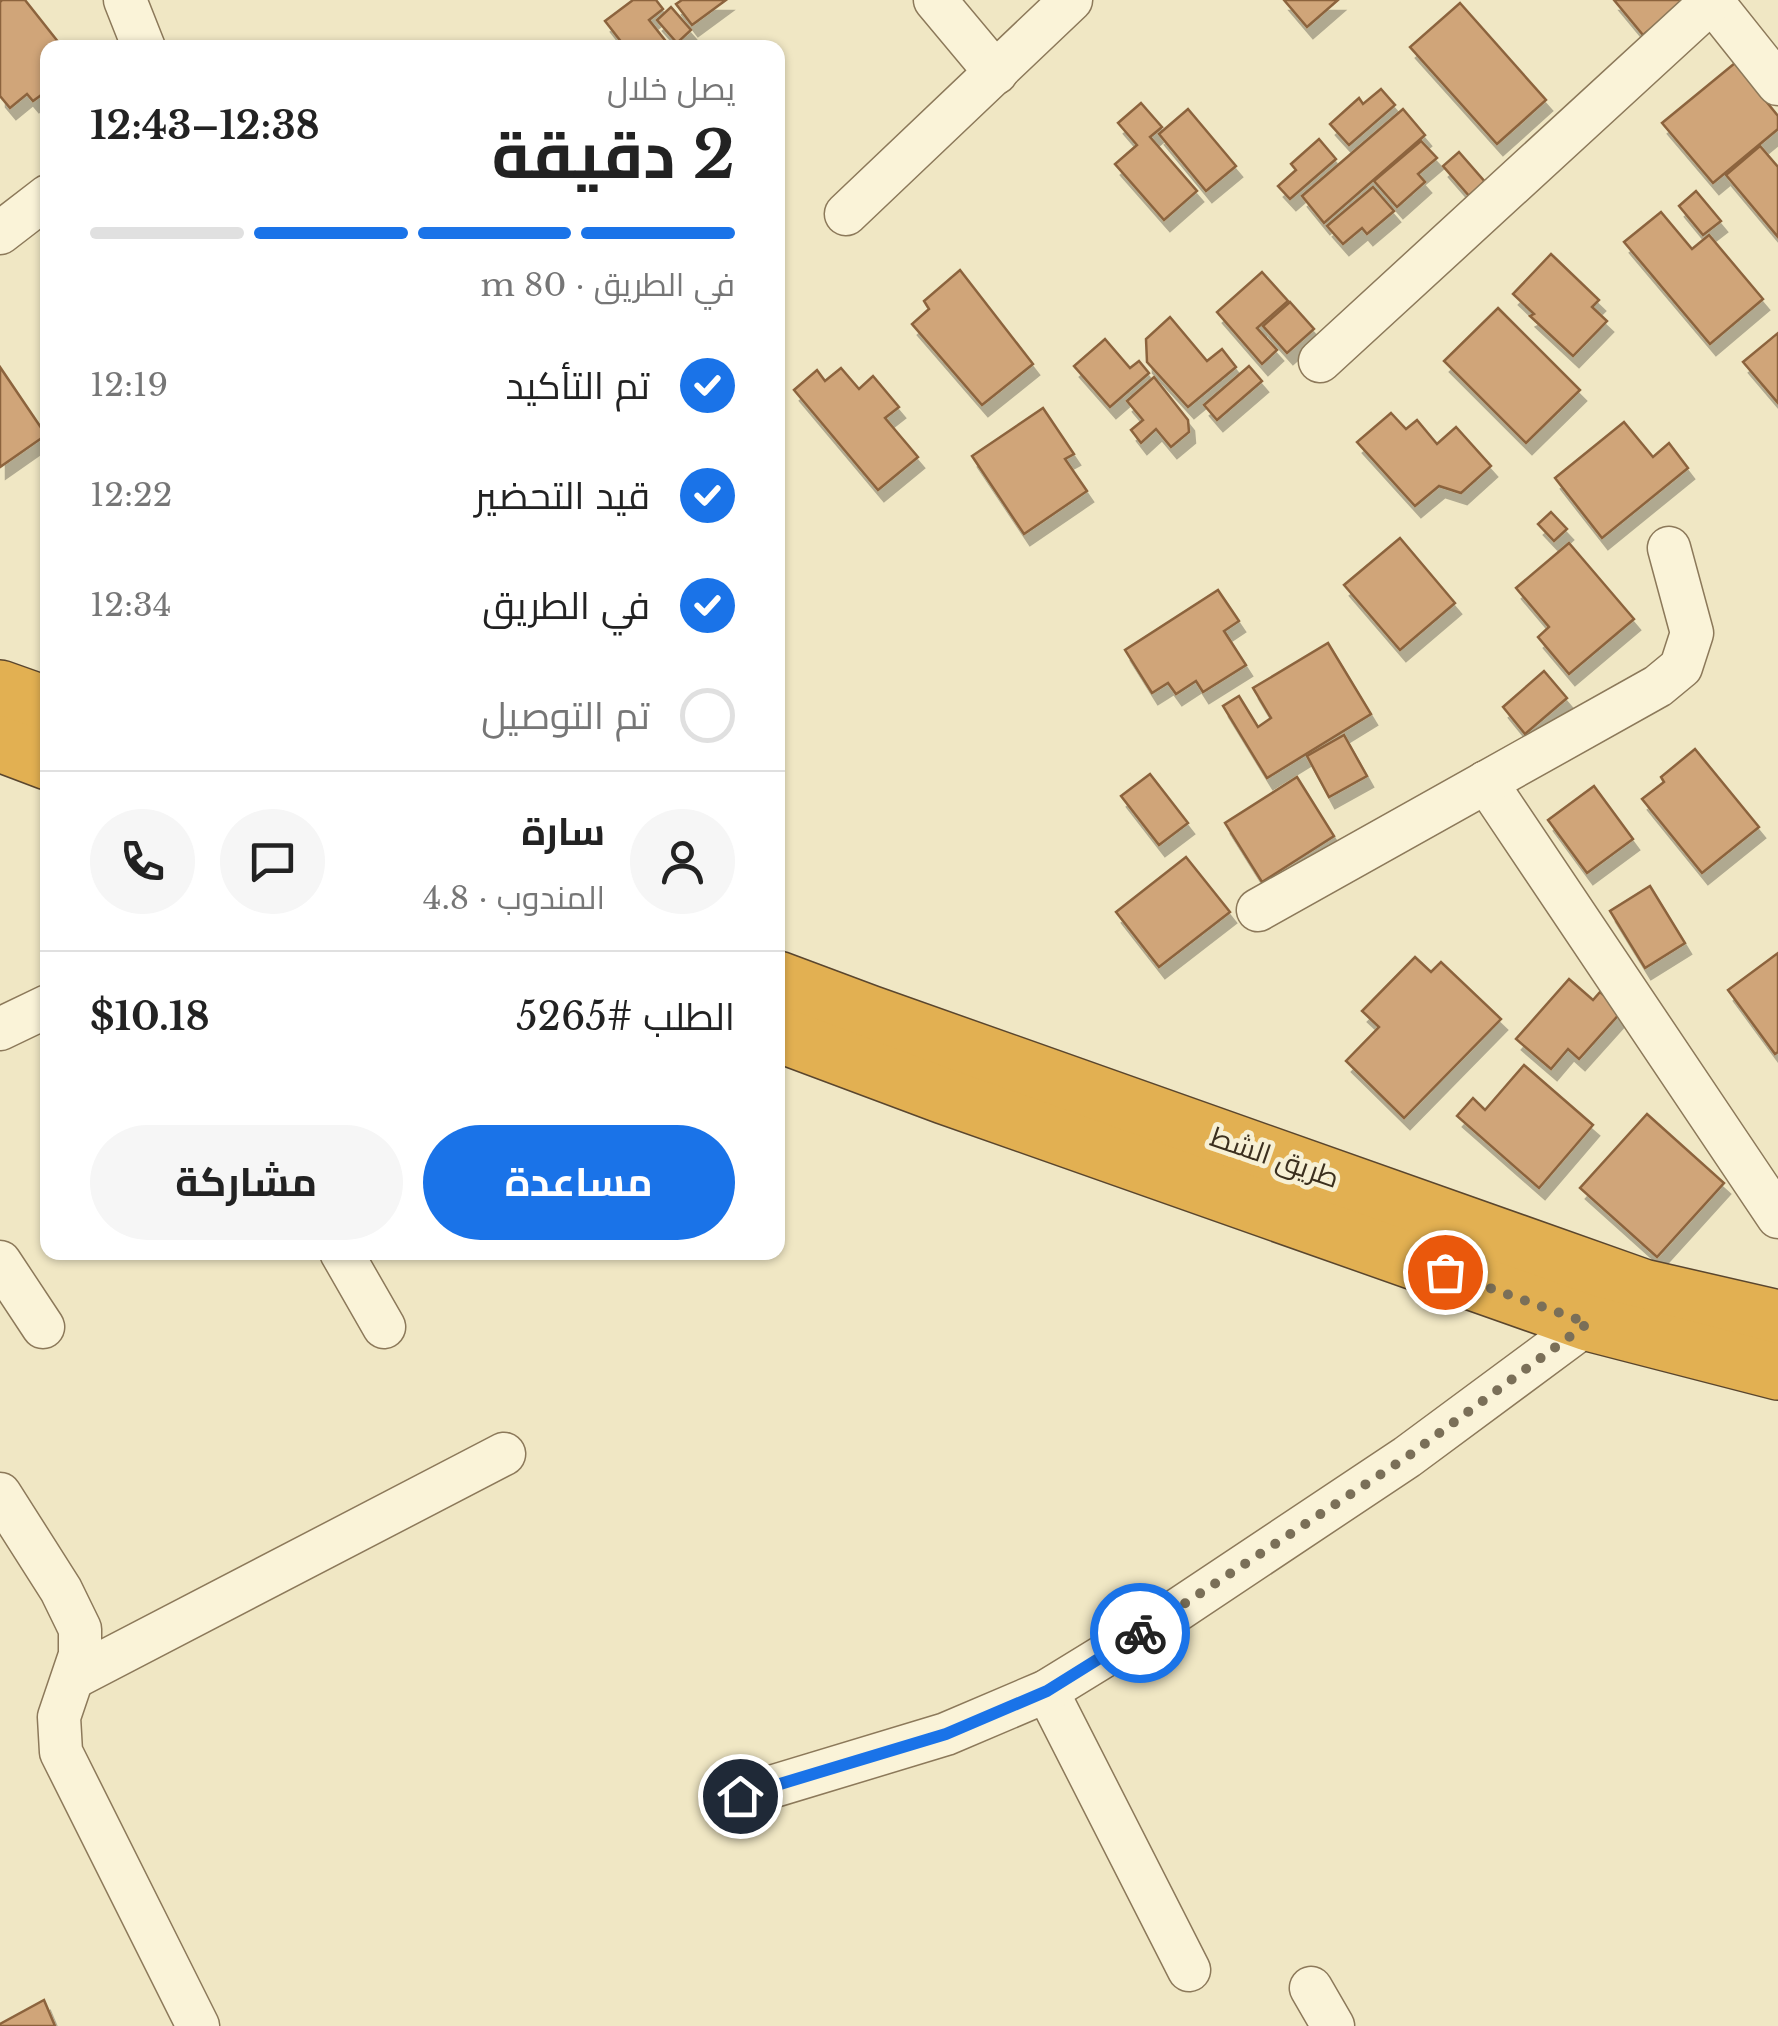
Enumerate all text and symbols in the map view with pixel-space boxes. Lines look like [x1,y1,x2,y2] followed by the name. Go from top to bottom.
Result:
[607,69,735,109] text: يصل خلال
[90,102,320,149] text: 12:38–12:43
[492,115,735,196] text: 2 دقيقة
[480,265,735,305] text: في الطريق · 80 m
[680,358,735,413] icon: check
[506,362,650,409] text: تم التأكيد
[90,365,168,405] text: 12:19
[680,468,735,523] icon: check
[475,472,650,519] text: قيد التحضير
[90,475,173,515] text: 12:22
[680,578,735,633] icon: check
[482,582,650,629] text: في الطريق
[90,585,172,625] text: 12:34
[481,692,650,739] text: تم التوصيل
[522,808,605,855] text: سارة
[90,809,195,914] button: phone
[220,809,325,914] button: chat
[630,809,735,914] button: person
[423,878,605,918] text: المندوب · 4.8
[90,993,210,1040] text: $10.18
[516,993,735,1040] text: الطلب #5265
[1206,1119,1344,1196] street label: طريق الشط
[90,1125,403,1240] button: مشاركة
[423,1125,735,1240] button: مساعدة
[1403,1230,1488,1315] pin
[1418,1245,1473,1300] icon: bag
[1090,1583,1190,1683] courier
[1113,1606,1168,1661] icon: bike
[698,1754,783,1839] pin
[713,1769,768,1824] icon: home

